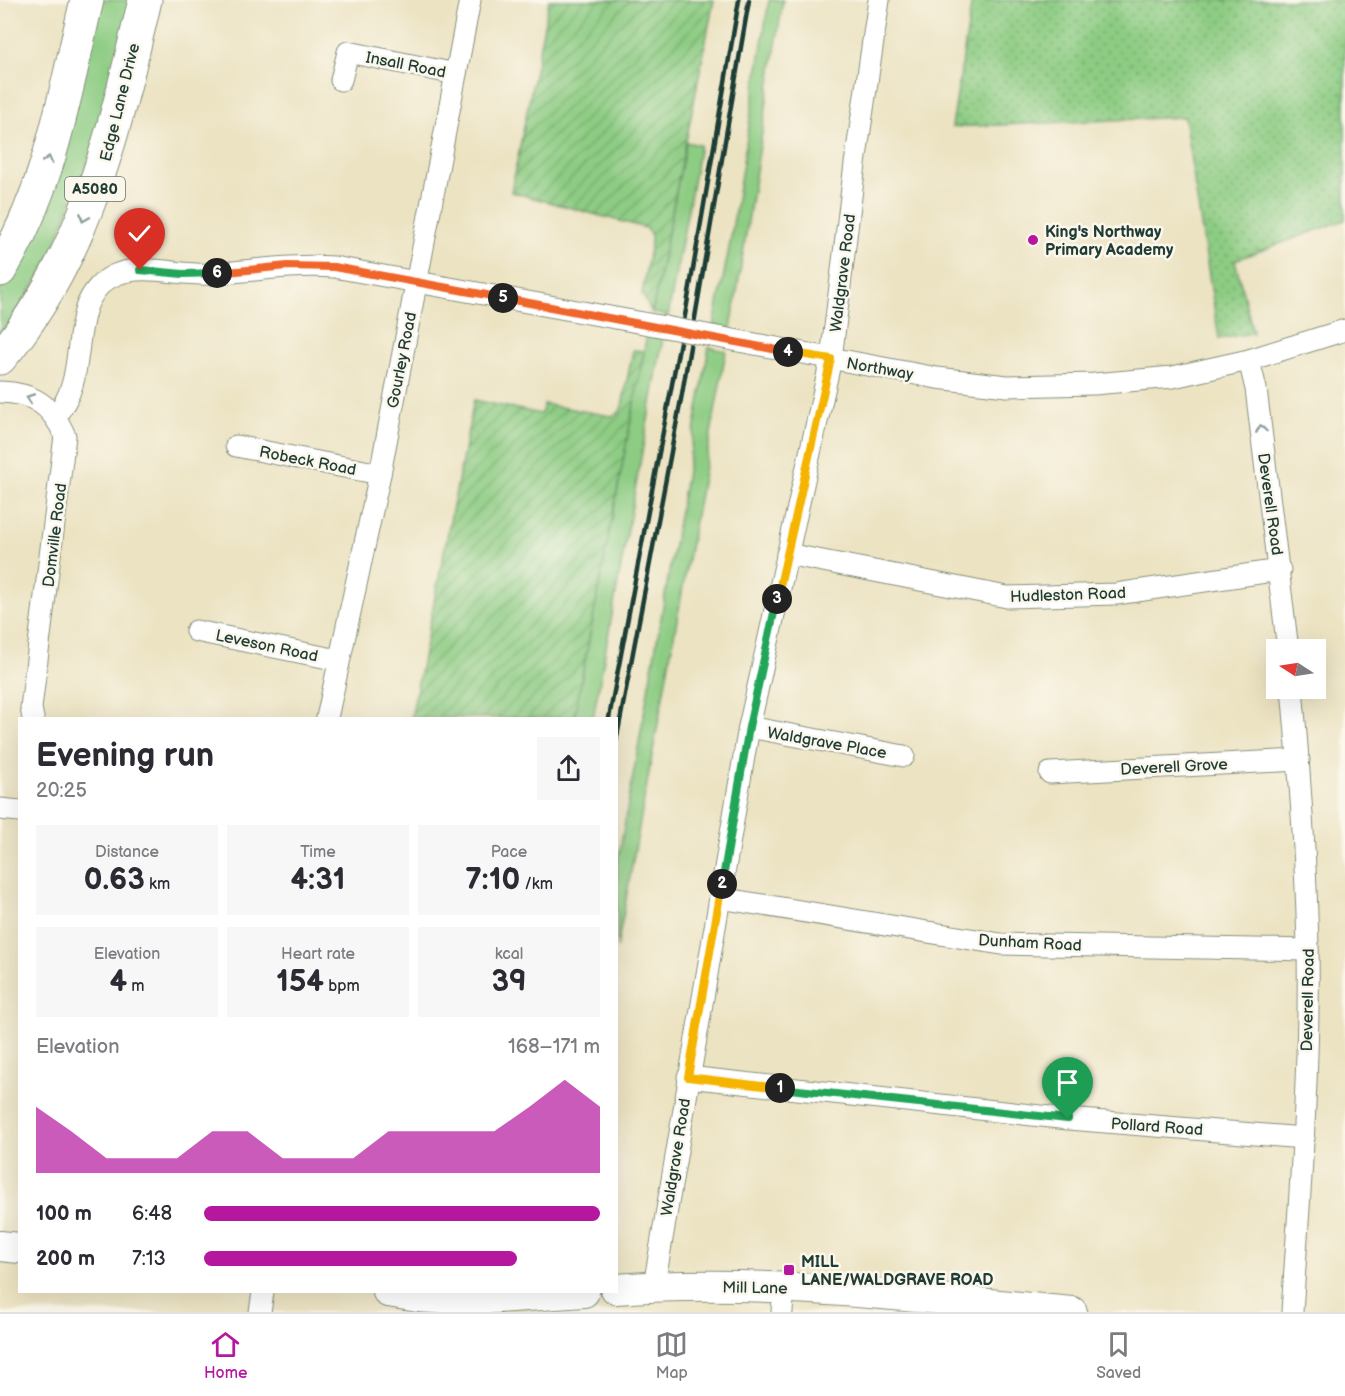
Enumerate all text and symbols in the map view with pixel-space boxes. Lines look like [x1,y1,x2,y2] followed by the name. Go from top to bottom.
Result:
[97,41,144,163] street label: Edge Lane Drive
[364,48,447,83] street label: Insall Road
[41,155,54,165] one-way arrow
[65,177,125,201] road number: A5080
[114,208,165,270] pin
[79,212,91,223] one-way arrow
[827,213,860,333] street label: Waldgrave Road
[123,217,156,250] icon: check
[1045,223,1174,260] place label: King's Northway Primary Academy
[1026,233,1040,247] marker: King's Northway Primary Academy
[202,258,232,288] pin: 6
[212,263,222,282] text: 6
[488,283,518,313] pin: 5
[498,288,508,307] text: 5
[384,311,421,410] street label: Gourley Road
[773,337,803,367] pin: 4
[783,342,793,361] text: 4
[845,354,915,385] street label: Northway
[26,392,36,405] one-way arrow
[1255,424,1267,433] one-way arrow
[258,443,358,480] street label: Robeck Road
[1253,452,1286,556] street label: Deverell Road
[40,482,71,588] street label: Domville Road
[762,584,792,614] pin: 3
[1010,584,1126,607] street label: Hudleston Road
[772,589,782,608] text: 3
[214,626,320,667] street label: Leveson Road
[1266,639,1326,699] north arrow
[1266,639,1326,699] map controls
[766,724,888,763] street label: Waldgrave Place
[36,736,214,776] text: Evening run
[537,737,600,800] button: share
[1120,755,1229,780] street label: Deverell Grove
[36,779,87,803] text: 20:25
[95,843,159,862] text: Distance
[300,843,336,862] text: Time
[491,843,527,862] text: Pace
[84,862,145,898] text: 0.63
[290,862,346,898] text: 4:31
[465,862,520,898] text: 7:10
[707,869,737,899] pin: 2
[717,874,727,893] text: 2
[145,875,170,894] text: km
[520,875,553,894] text: /km
[978,931,1082,956] street label: Dunham Road
[94,945,160,964] text: Elevation
[281,945,355,964] text: Heart rate
[495,945,523,964] text: kcal
[1298,948,1319,1052] street label: Deverell Road
[109,964,127,1000] text: 4
[276,964,324,1000] text: 154
[491,964,527,1000] text: 39
[127,977,145,996] text: m
[324,977,360,996] text: bpm
[36,1035,119,1059] text: Elevation
[508,1035,600,1059] text: 168–171 m
[1042,1057,1093,1119] pin
[1051,1066,1084,1099] icon: arrive
[765,1073,795,1103] pin: 1
[777,1078,783,1097] text: 1
[658,1097,695,1218] street label: Waldgrave Road
[1110,1115,1204,1140] street label: Pollard Road
[36,1202,92,1226] text: 100 m
[132,1202,172,1226] text: 6:48
[36,1247,95,1271] text: 200 m
[132,1247,166,1271] text: 7:13
[801,1253,993,1290] place label: MILL LANE/WALDGRAVE ROAD
[782,1263,796,1277] marker: MILL LANE/WALDGRAVE ROAD
[722,1278,788,1299] street label: Mill Lane
[204,1328,247,1383] tab: Home
[655,1328,688,1383] tab: Map
[1096,1328,1141,1383] tab: Saved

